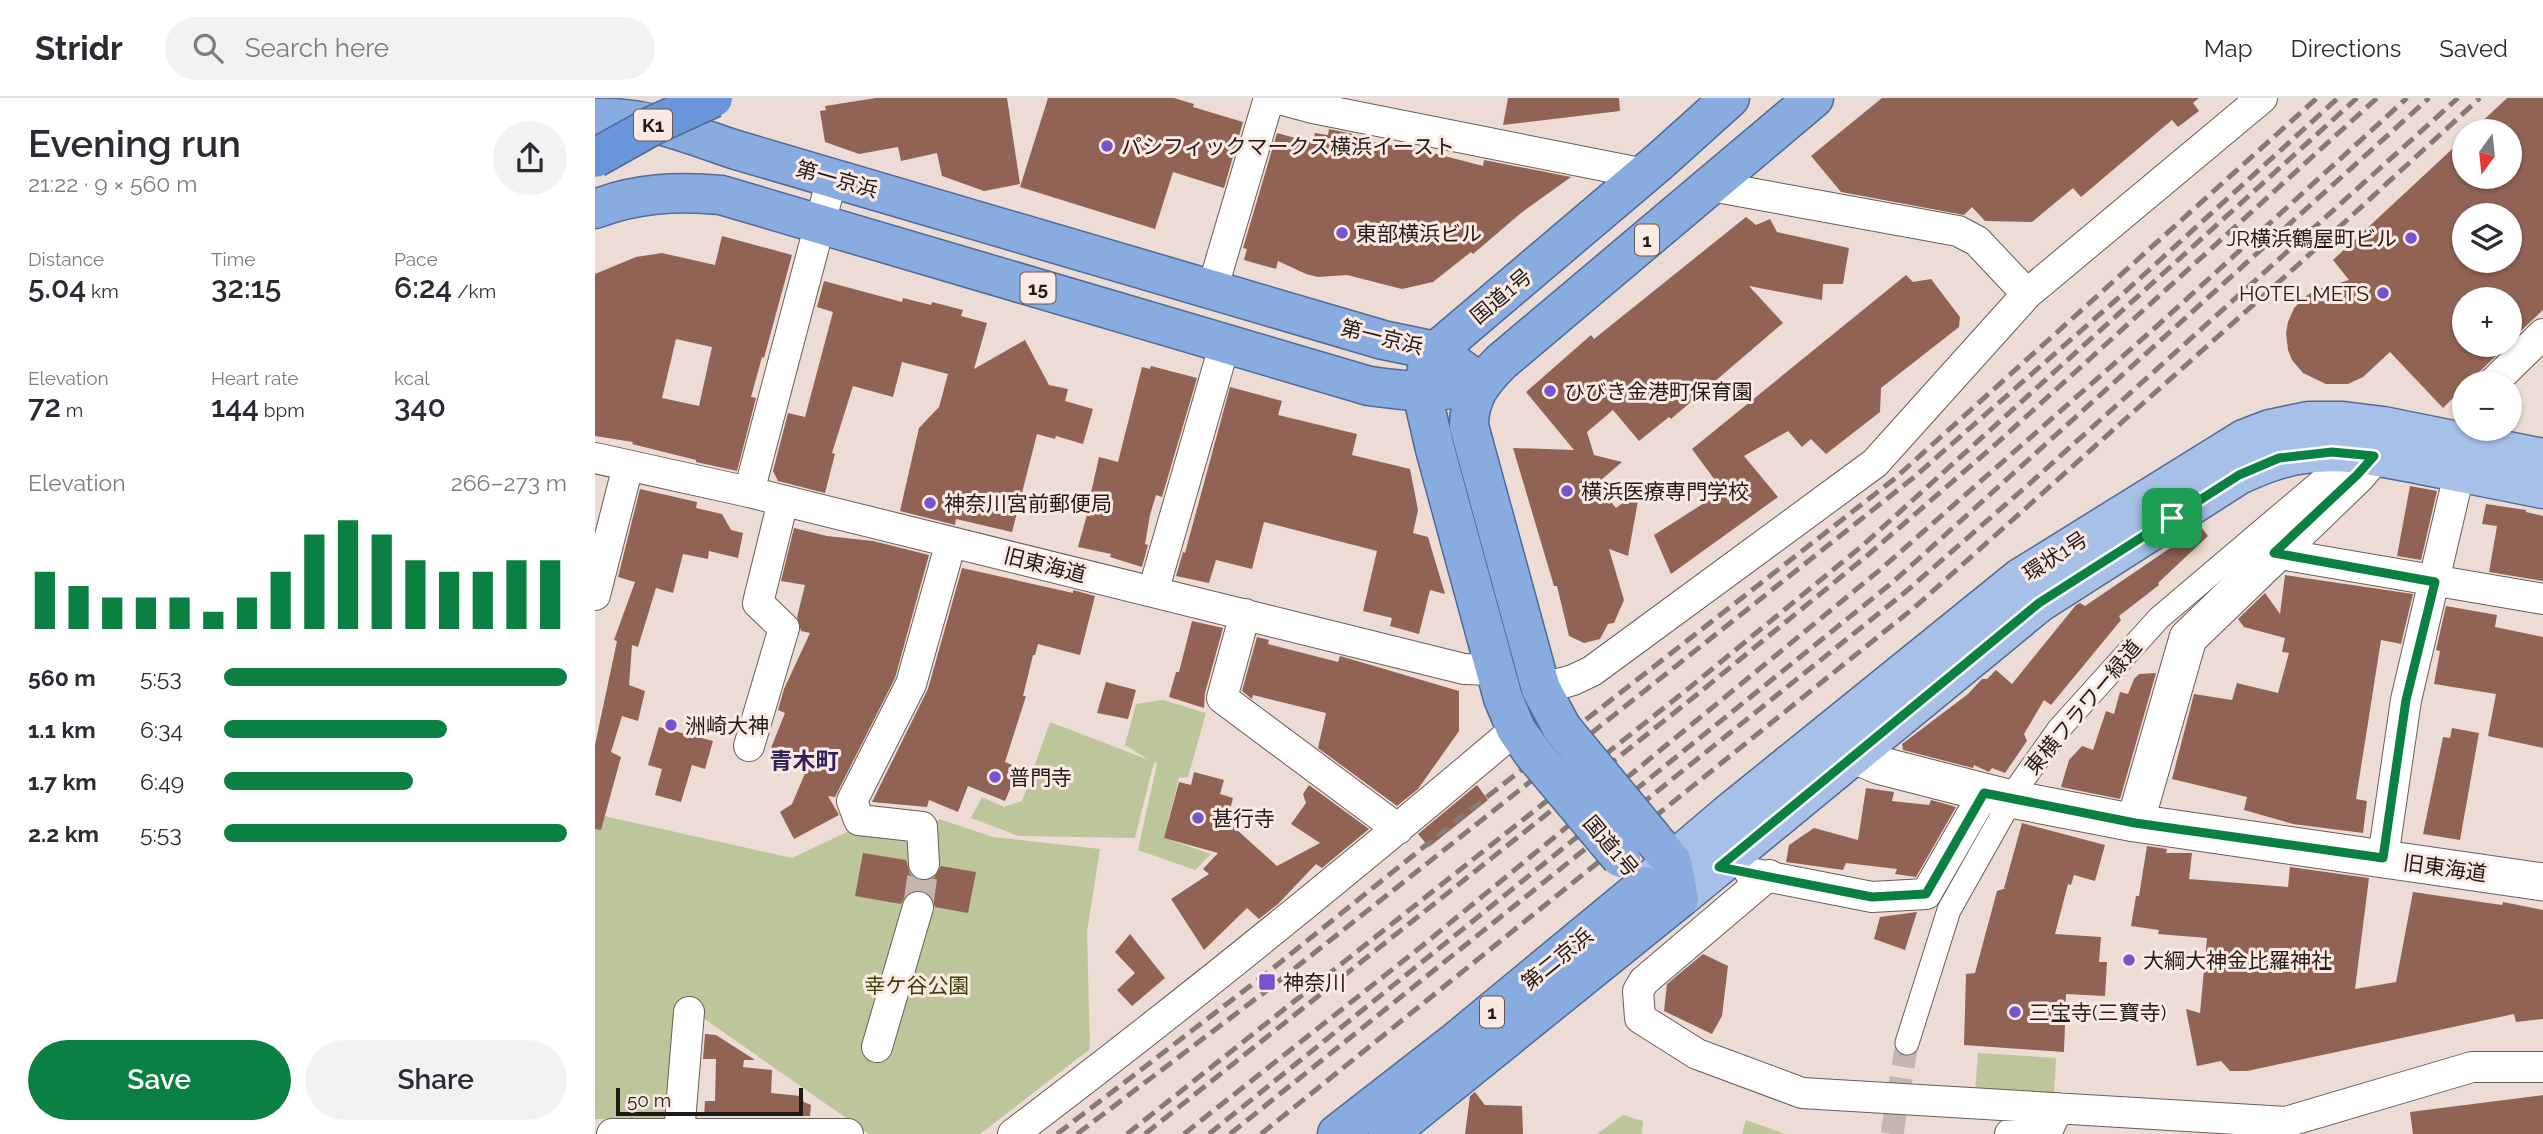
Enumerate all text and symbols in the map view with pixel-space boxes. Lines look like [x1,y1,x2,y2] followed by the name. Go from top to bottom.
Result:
[165,17,655,80] search box
[35,29,123,68] text: Stridr
[189,29,227,67] icon: search
[245,33,389,63] text: Search here
[2204,34,2253,63] text: Map
[2291,34,2401,63] text: Directions
[2439,34,2508,63] text: Saved
[634,110,672,140] road number: K1
[2452,119,2522,189] north arrow
[2452,119,2522,441] map controls
[28,121,241,166] text: Evening run
[493,121,567,195] button: share
[1121,134,1455,159] place label: パシフィックマークス横浜イースト
[1099,138,1115,154] marker: パシフィックマークス横浜イースト
[793,155,881,203] street label: 第一京浜
[28,170,197,197] text: 21:22 · 9 × 560 m
[2452,203,2522,273] button: layers
[1356,221,1482,246] place label: 東部横浜ビル
[1635,224,1659,256] road number: 1
[1334,225,1350,241] marker: 東部横浜ビル
[2226,226,2397,251] place label: JR横浜鶴屋町ビル
[2403,230,2419,246] marker: JR横浜鶴屋町ビル
[28,248,104,270] text: Distance
[211,248,255,270] text: Time
[394,248,438,270] text: Pace
[1465,263,1537,329] street label: 国道1号
[28,270,86,305] text: 5.04
[211,270,281,305] text: 32:15
[394,270,452,305] text: 6:24
[1021,272,1055,304] road number: 15
[86,280,119,302] text: km
[452,280,496,302] text: /km
[2239,281,2369,306] place label: HOTEL METS
[2375,285,2391,301] marker: HOTEL METS
[2452,287,2522,357] button: +
[1338,315,1426,359] street label: 第一京浜
[28,367,109,389] text: Elevation
[211,367,299,389] text: Heart rate
[394,367,430,389] text: kcal
[2452,371,2522,441] button: −
[1564,379,1753,404] place label: ひびき金港町保育園
[1542,383,1558,399] marker: ひびき金港町保育園
[28,389,61,424] text: 72
[211,389,259,424] text: 144
[394,389,446,424] text: 340
[61,399,83,421] text: m
[259,399,305,421] text: bpm
[28,469,126,496] text: Elevation
[451,469,567,496] text: 266–273 m
[1581,479,1749,504] place label: 横浜医療専門学校
[1559,483,1575,499] marker: 横浜医療専門学校
[2142,488,2202,548] pin
[944,491,1112,516] place label: 神奈川宮前郵便局
[922,495,938,511] marker: 神奈川宮前郵便局
[2153,499,2191,537] icon: arrive
[2018,526,2092,586] street label: 環状1号
[1001,543,1089,587] street label: 旧東海道
[2019,635,2147,779] street label: 東横フラワー緑道
[28,664,96,691] text: 560 m
[140,664,182,691] text: 5:53
[685,713,769,738] place label: 洲崎大神
[28,716,96,743] text: 1.1 km
[140,716,183,743] text: 6:34
[663,717,679,733] marker: 洲崎大神
[770,747,839,774] district label: 青木町
[1009,765,1072,790] place label: 普門寺
[28,768,97,795] text: 1.7 km
[140,768,184,795] text: 6:49
[987,769,1003,785] marker: 普門寺
[1212,806,1275,831] place label: 甚行寺
[1190,810,1206,826] marker: 甚行寺
[1578,810,1644,882] street label: 国道1号
[28,820,99,847] text: 2.2 km
[140,820,182,847] text: 5:53
[2402,850,2488,886] street label: 旧東海道
[1516,923,1598,995] street label: 第二京浜
[2143,948,2332,973] place label: 大綱大神金比羅神社
[2121,952,2137,968] marker: 大綱大神金比羅神社
[1283,970,1346,995] place label: 神奈川
[1257,972,1277,992] marker: 神奈川
[865,973,970,998] park label: 幸ケ谷公園
[1480,996,1504,1028] road number: 1
[2029,1000,2166,1025] place label: 三宝寺(三寶寺)
[2007,1004,2023,1020] marker: 三宝寺(三寶寺)
[28,1040,291,1120] button: Save
[305,1040,567,1120] button: Share
[616,1085,803,1117] scale bar
[627,1089,671,1111] text: 50 m

